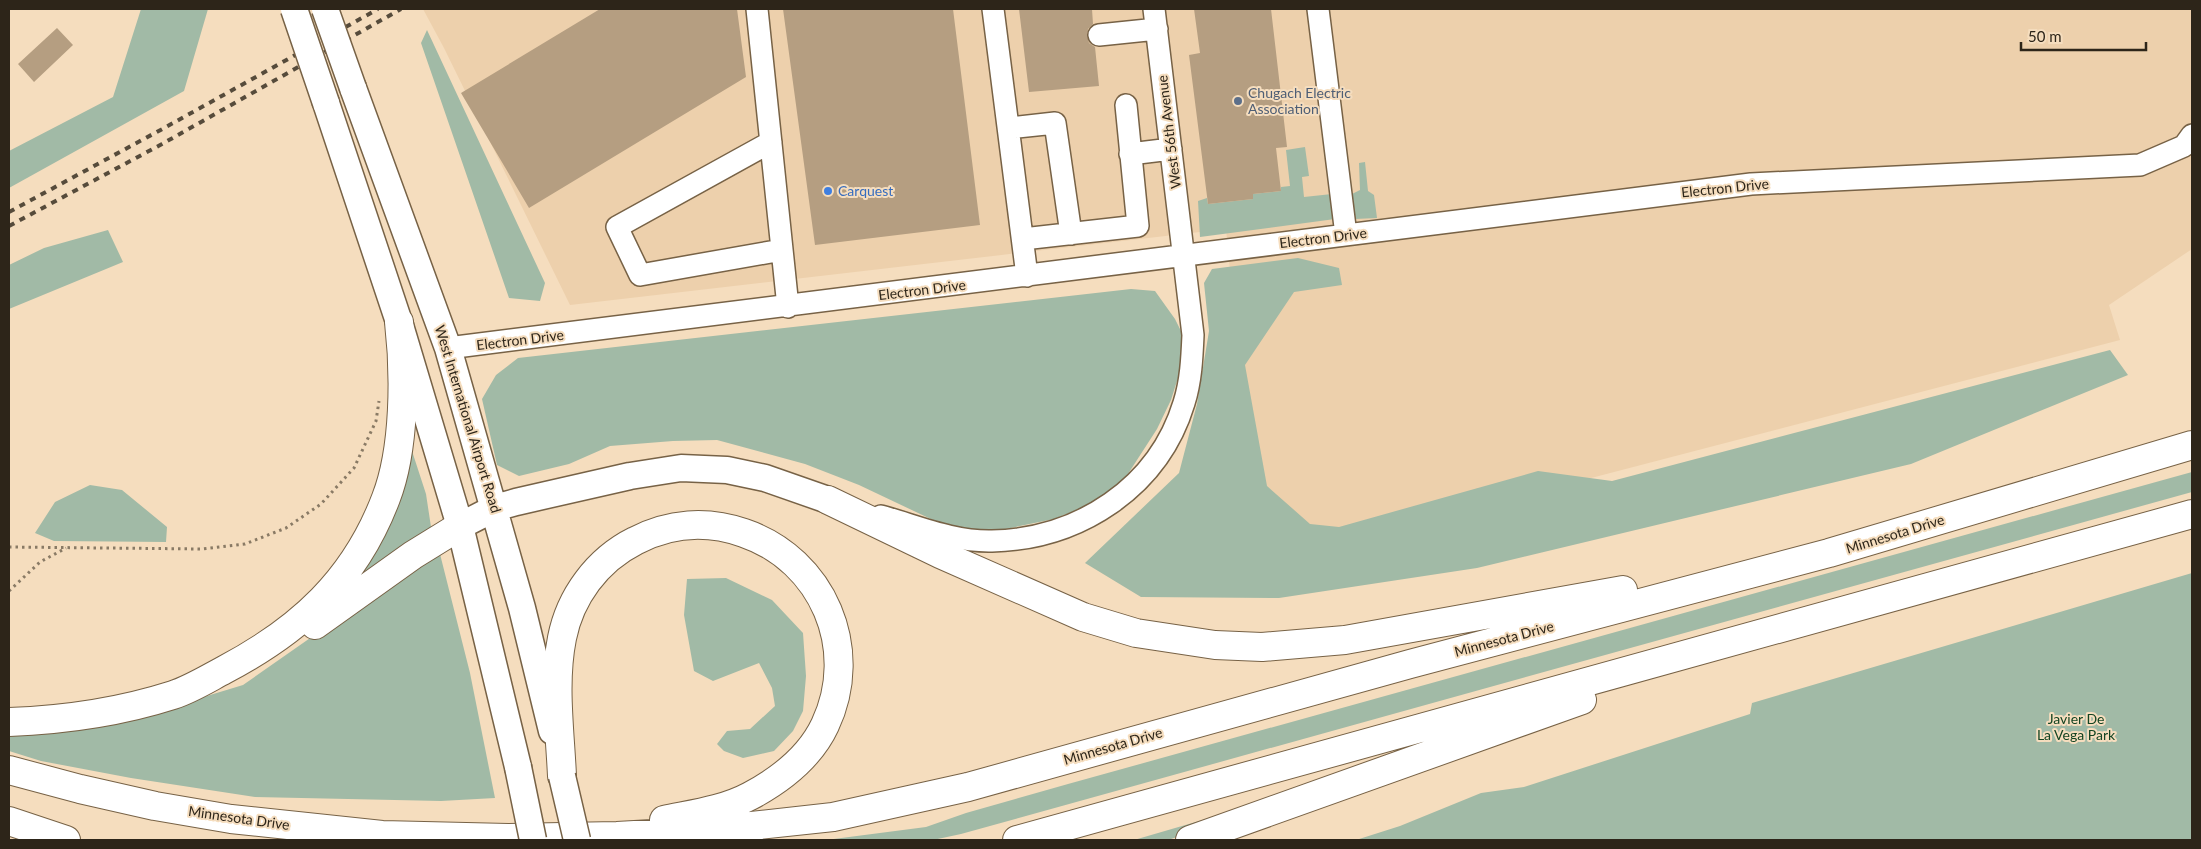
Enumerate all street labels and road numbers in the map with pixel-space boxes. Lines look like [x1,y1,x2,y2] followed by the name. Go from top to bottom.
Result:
[1153,74,1184,190] street label: West 56th Avenue
[1680,174,1770,201] street label: Electron Drive
[1278,224,1368,251] street label: Electron Drive
[877,276,967,303] street label: Electron Drive
[432,323,505,515] street label: West International Airport Road
[475,326,565,353] street label: Electron Drive
[1844,510,1946,557] street label: Minnesota Drive
[1452,617,1555,660] street label: Minnesota Drive
[1061,723,1164,768] street label: Minnesota Drive
[187,802,291,833] street label: Minnesota Drive

